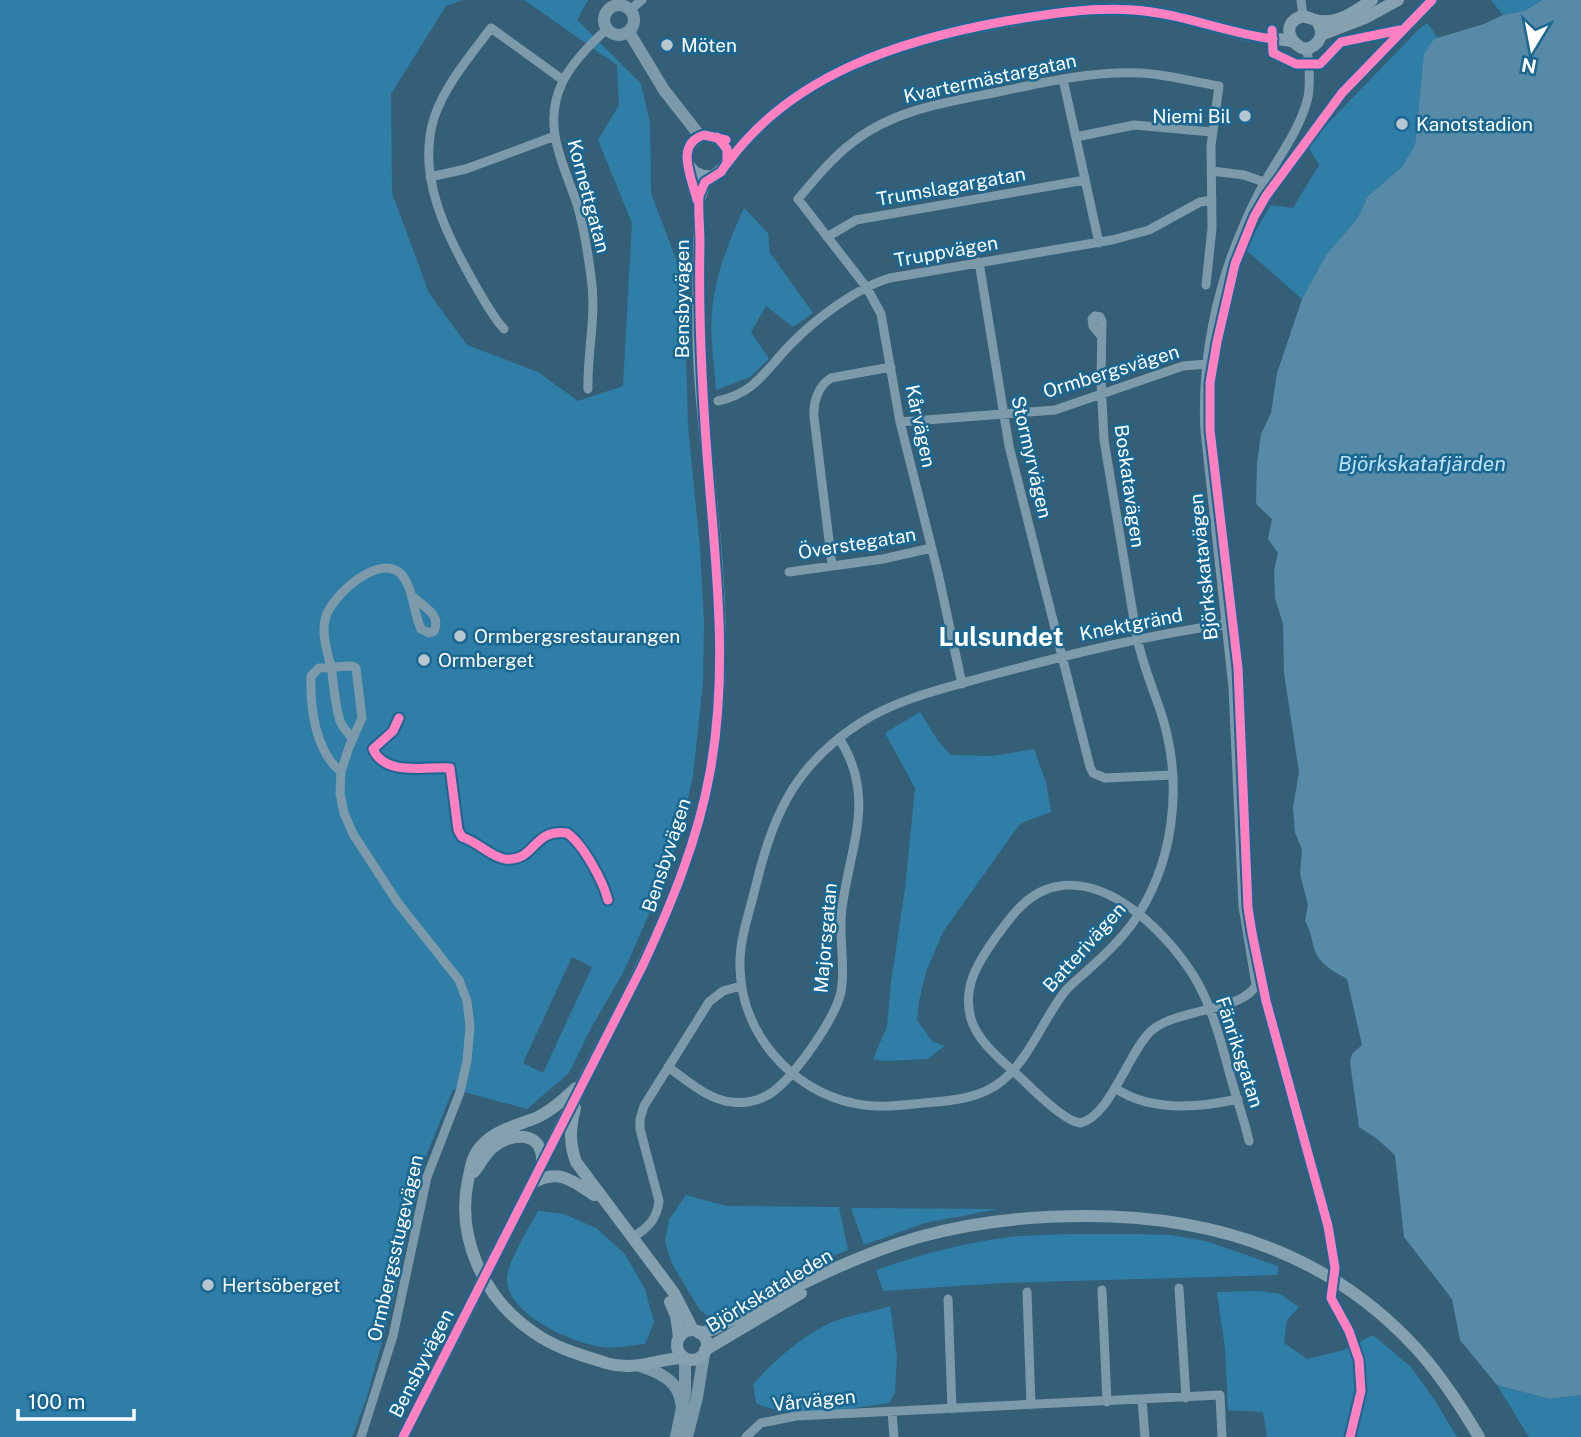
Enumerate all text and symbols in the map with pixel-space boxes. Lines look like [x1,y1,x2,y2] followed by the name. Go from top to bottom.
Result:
[1497,14,1567,84] north arrow
[681,34,737,56] place label: Möten
[659,37,675,53] marker: Möten
[902,49,1078,107] street label: Kvartermästargatan
[1520,54,1538,78] text: N
[1152,105,1231,127] place label: Niemi Bil
[1237,108,1253,124] marker: Niemi Bil
[1416,113,1533,135] place label: Kanotstadion
[1394,116,1410,132] marker: Kanotstadion
[563,137,615,255] street label: Kornettgatan
[875,162,1027,210] street label: Trumslagargatan
[892,231,1000,271] street label: Truppvägen
[671,240,693,358] street label: Bensbyvägen
[1040,340,1182,402] street label: Ormbergsvägen
[901,383,941,469] street label: Kårvägen
[1007,394,1057,520] street label: Stormyrvägen
[1110,423,1150,549] street label: Boskatavägen
[1338,451,1506,476] water label: Björkskatafjärden
[1184,493,1222,641] street label: Björkskatavägen
[796,523,918,563] street label: Överstegatan
[1078,603,1184,645] street label: Knektgränd
[939,621,1063,652] district label: Lulsundet
[474,625,680,647] place label: Ormbergsrestaurangen
[452,628,468,644] marker: Ormbergsrestaurangen
[438,649,534,671] place label: Ormberget
[416,652,432,668] marker: Ormberget
[637,795,695,915] street label: Bensbyvägen
[809,882,841,994] street label: Majorsgatan
[1038,898,1130,996] street label: Batterivägen
[1212,994,1268,1110] street label: Fänriksgatan
[363,1153,427,1343] street label: Ormbergsstugevägen
[702,1244,836,1336] street label: Björkskataleden
[222,1274,341,1296] place label: Hertsöberget
[200,1277,216,1293] marker: Hertsöberget
[384,1305,458,1421] street label: Bensbyvägen
[18,1378,133,1422] scale bar
[771,1385,857,1415] street label: Vårvägen
[28,1389,85,1414] text: 100 m

